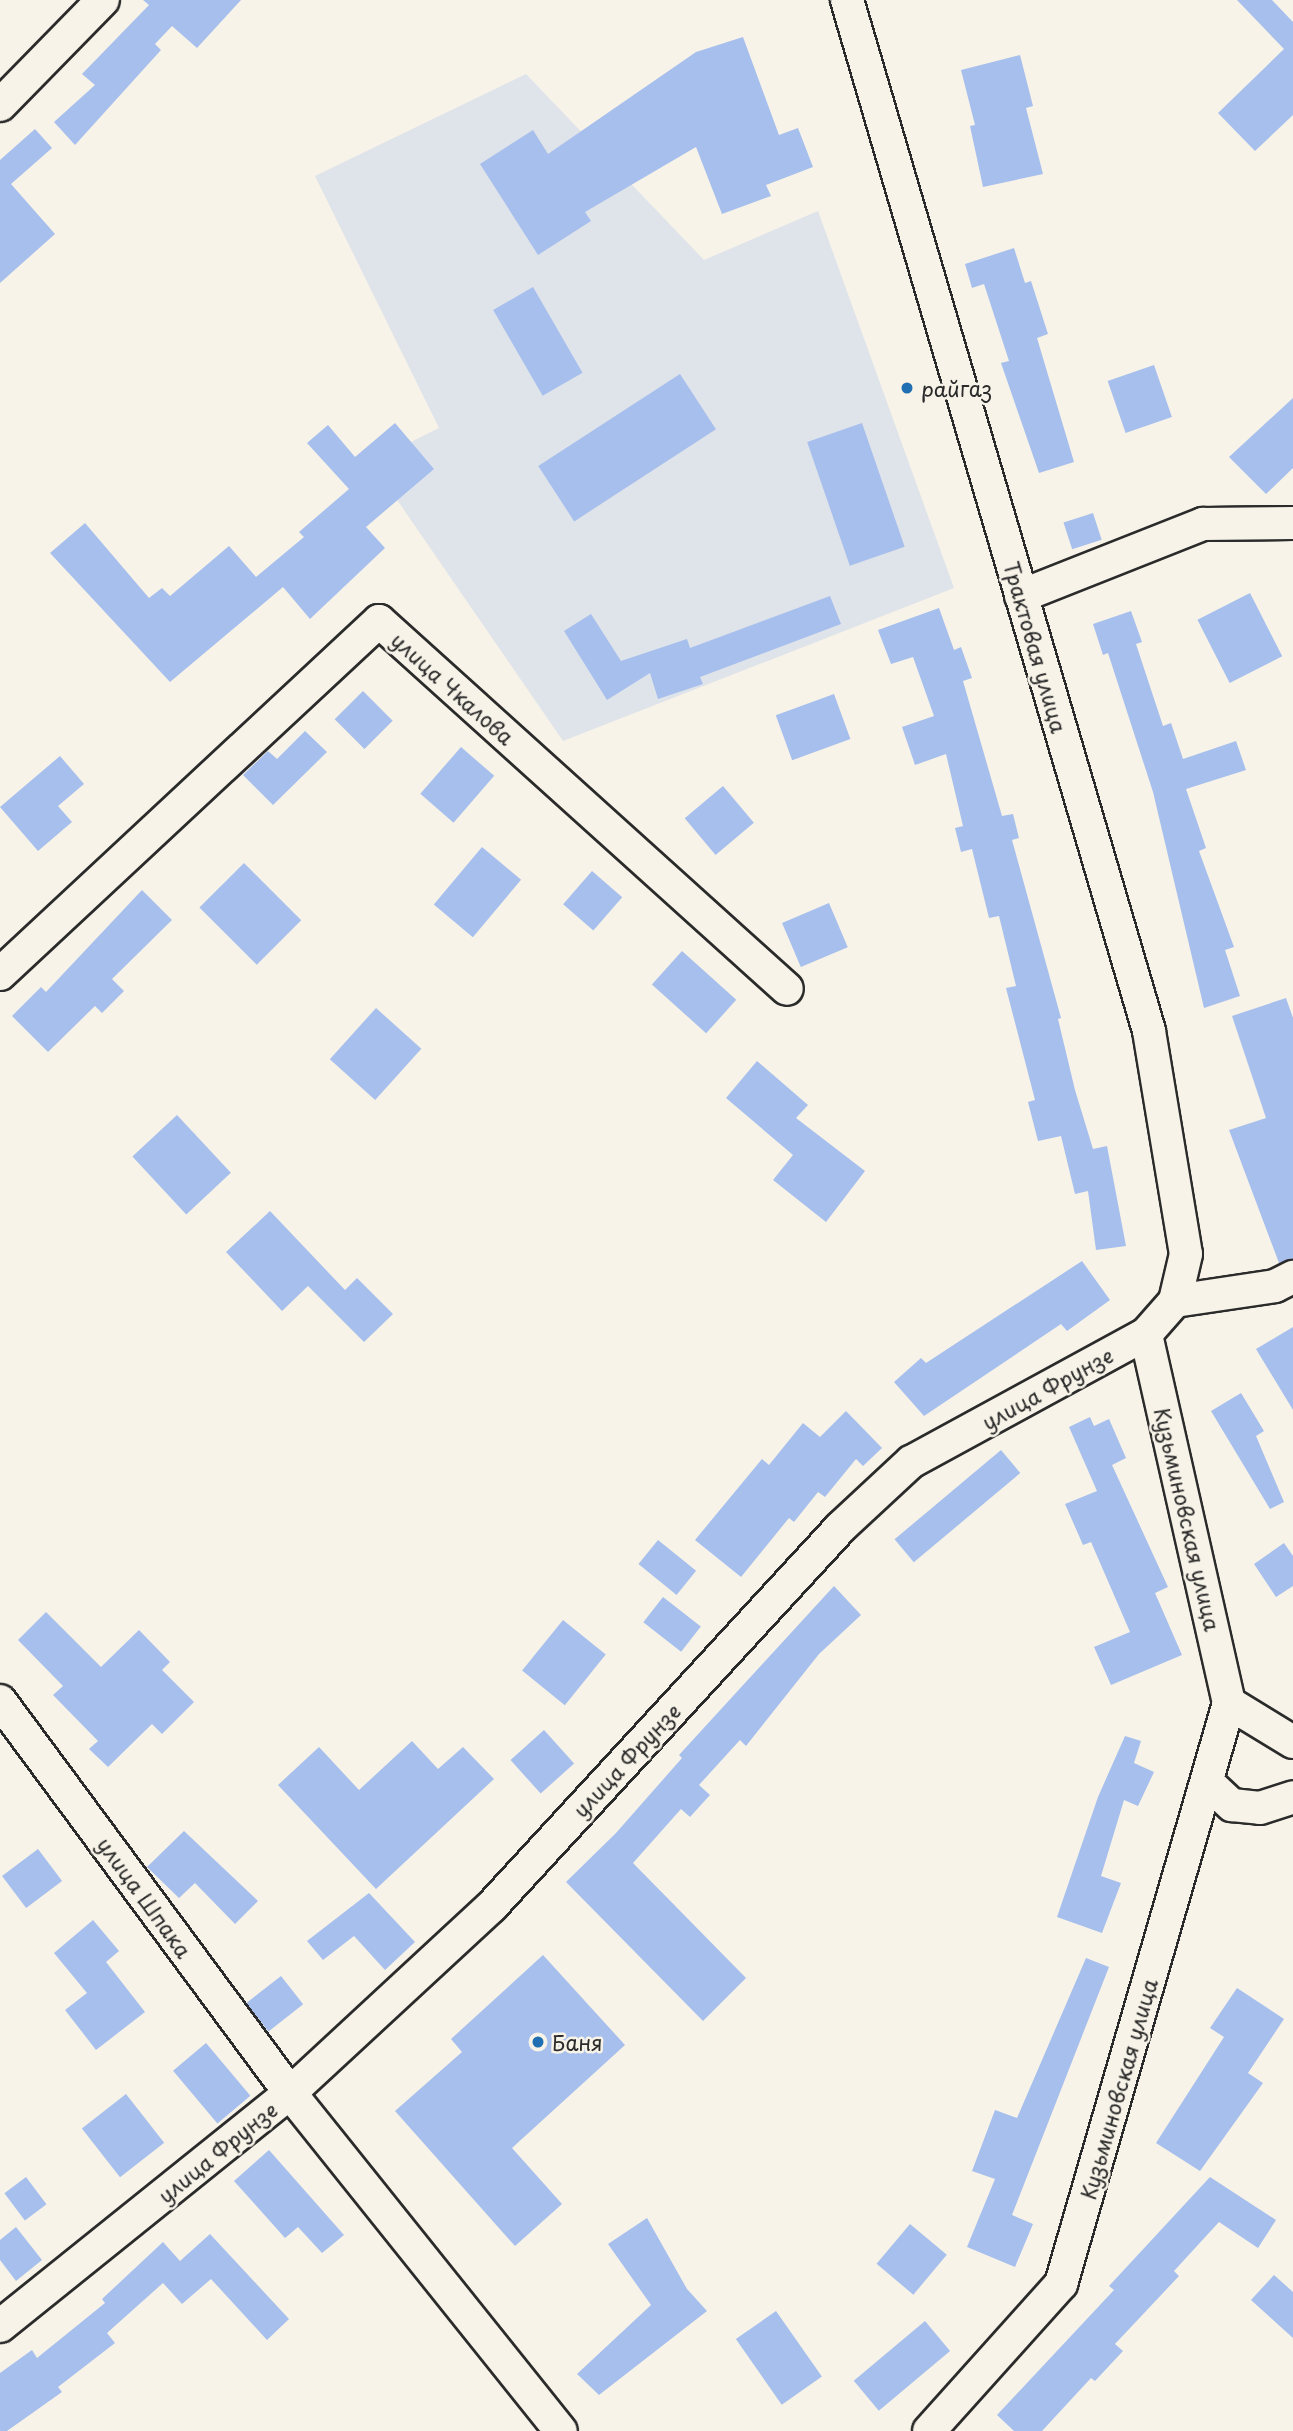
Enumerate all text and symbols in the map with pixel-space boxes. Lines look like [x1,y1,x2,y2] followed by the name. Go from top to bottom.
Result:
[921,375,992,401] place label: райгаз
[899,380,915,396] marker: райгаз
[999,558,1073,736] street label: Трактовая улица
[386,626,520,750] street label: улица Чкалова
[977,1341,1117,1435] street label: улица Фрунзе
[1150,1404,1226,1634] street label: Кузьминовская улица
[567,1698,685,1822] street label: улица Фрунзе
[93,1832,197,1962] street label: улица Шпака
[1074,1975,1162,2203] street label: Кузьминовская улица
[552,2029,603,2055] place label: Баня
[530,2034,546,2050] marker: Баня
[152,2096,282,2208] street label: улица Фрунзе

